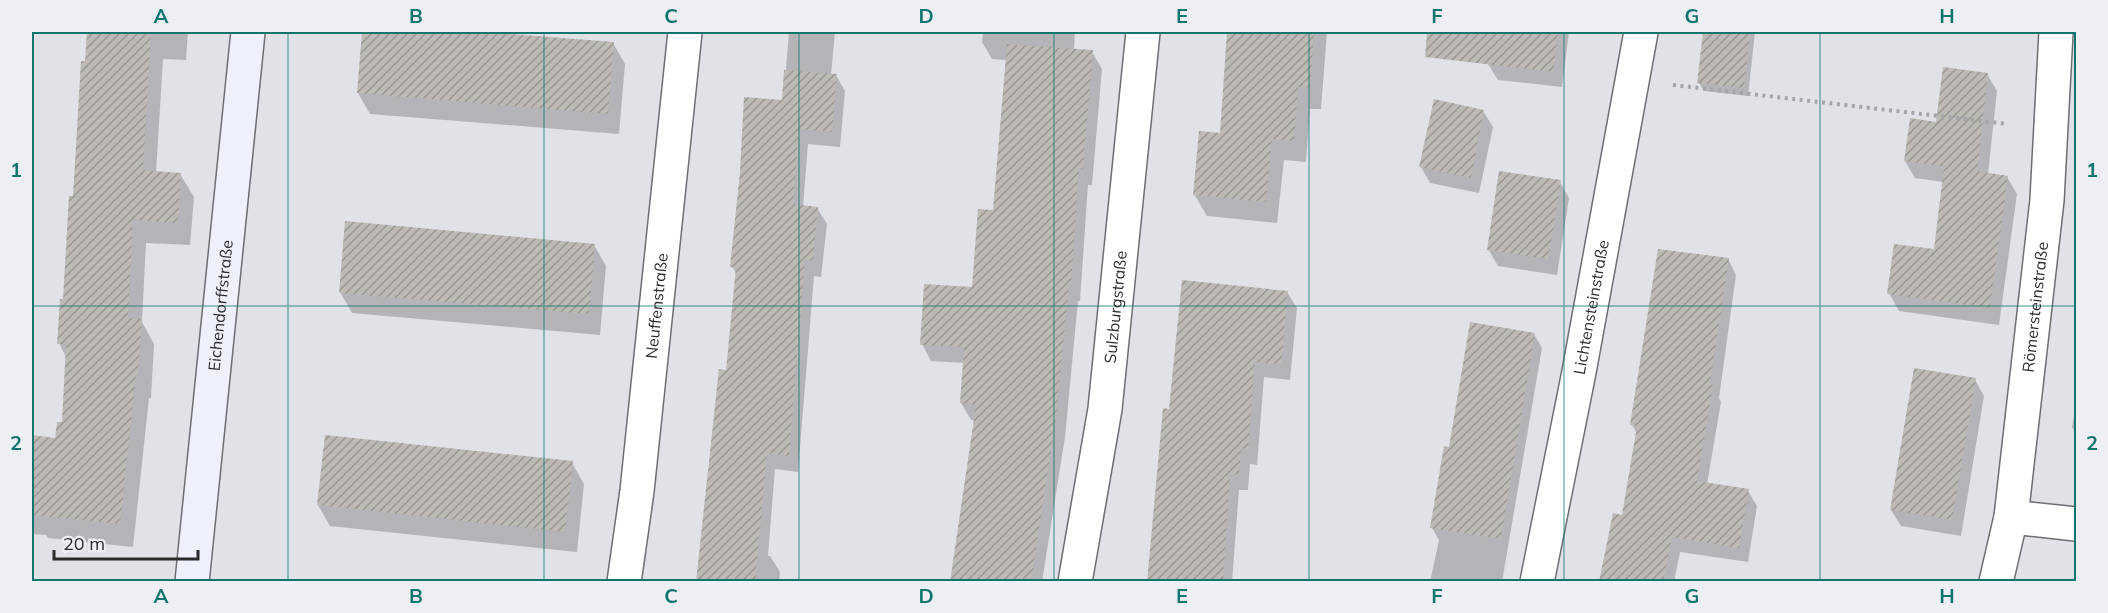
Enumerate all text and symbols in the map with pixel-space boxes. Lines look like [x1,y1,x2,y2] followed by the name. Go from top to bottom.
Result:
[154,3,169,28] text: A
[409,3,423,28] text: B
[664,3,678,28] text: C
[918,3,934,28] text: D
[1176,3,1188,28] text: E
[1431,3,1443,28] text: F
[1685,3,1699,28] text: G
[1939,3,1955,28] text: H
[10,157,22,182] text: 1
[2086,157,2098,182] text: 1
[1569,238,1613,376] street label: Lichtensteinstraße
[204,239,237,372] street label: Eichendorffstraße
[2017,241,2052,374] street label: Römersteinstraße
[1100,250,1131,364] street label: Sulzburgstraße
[641,252,672,360] street label: Neuffenstraße
[10,430,22,455] text: 2
[2086,430,2098,455] text: 2
[54,523,198,561] scale bar
[63,532,105,555] text: 20 m
[154,583,169,608] text: A
[409,583,423,608] text: B
[664,583,678,608] text: C
[918,583,934,608] text: D
[1176,583,1188,608] text: E
[1431,583,1443,608] text: F
[1685,583,1699,608] text: G
[1939,583,1955,608] text: H

